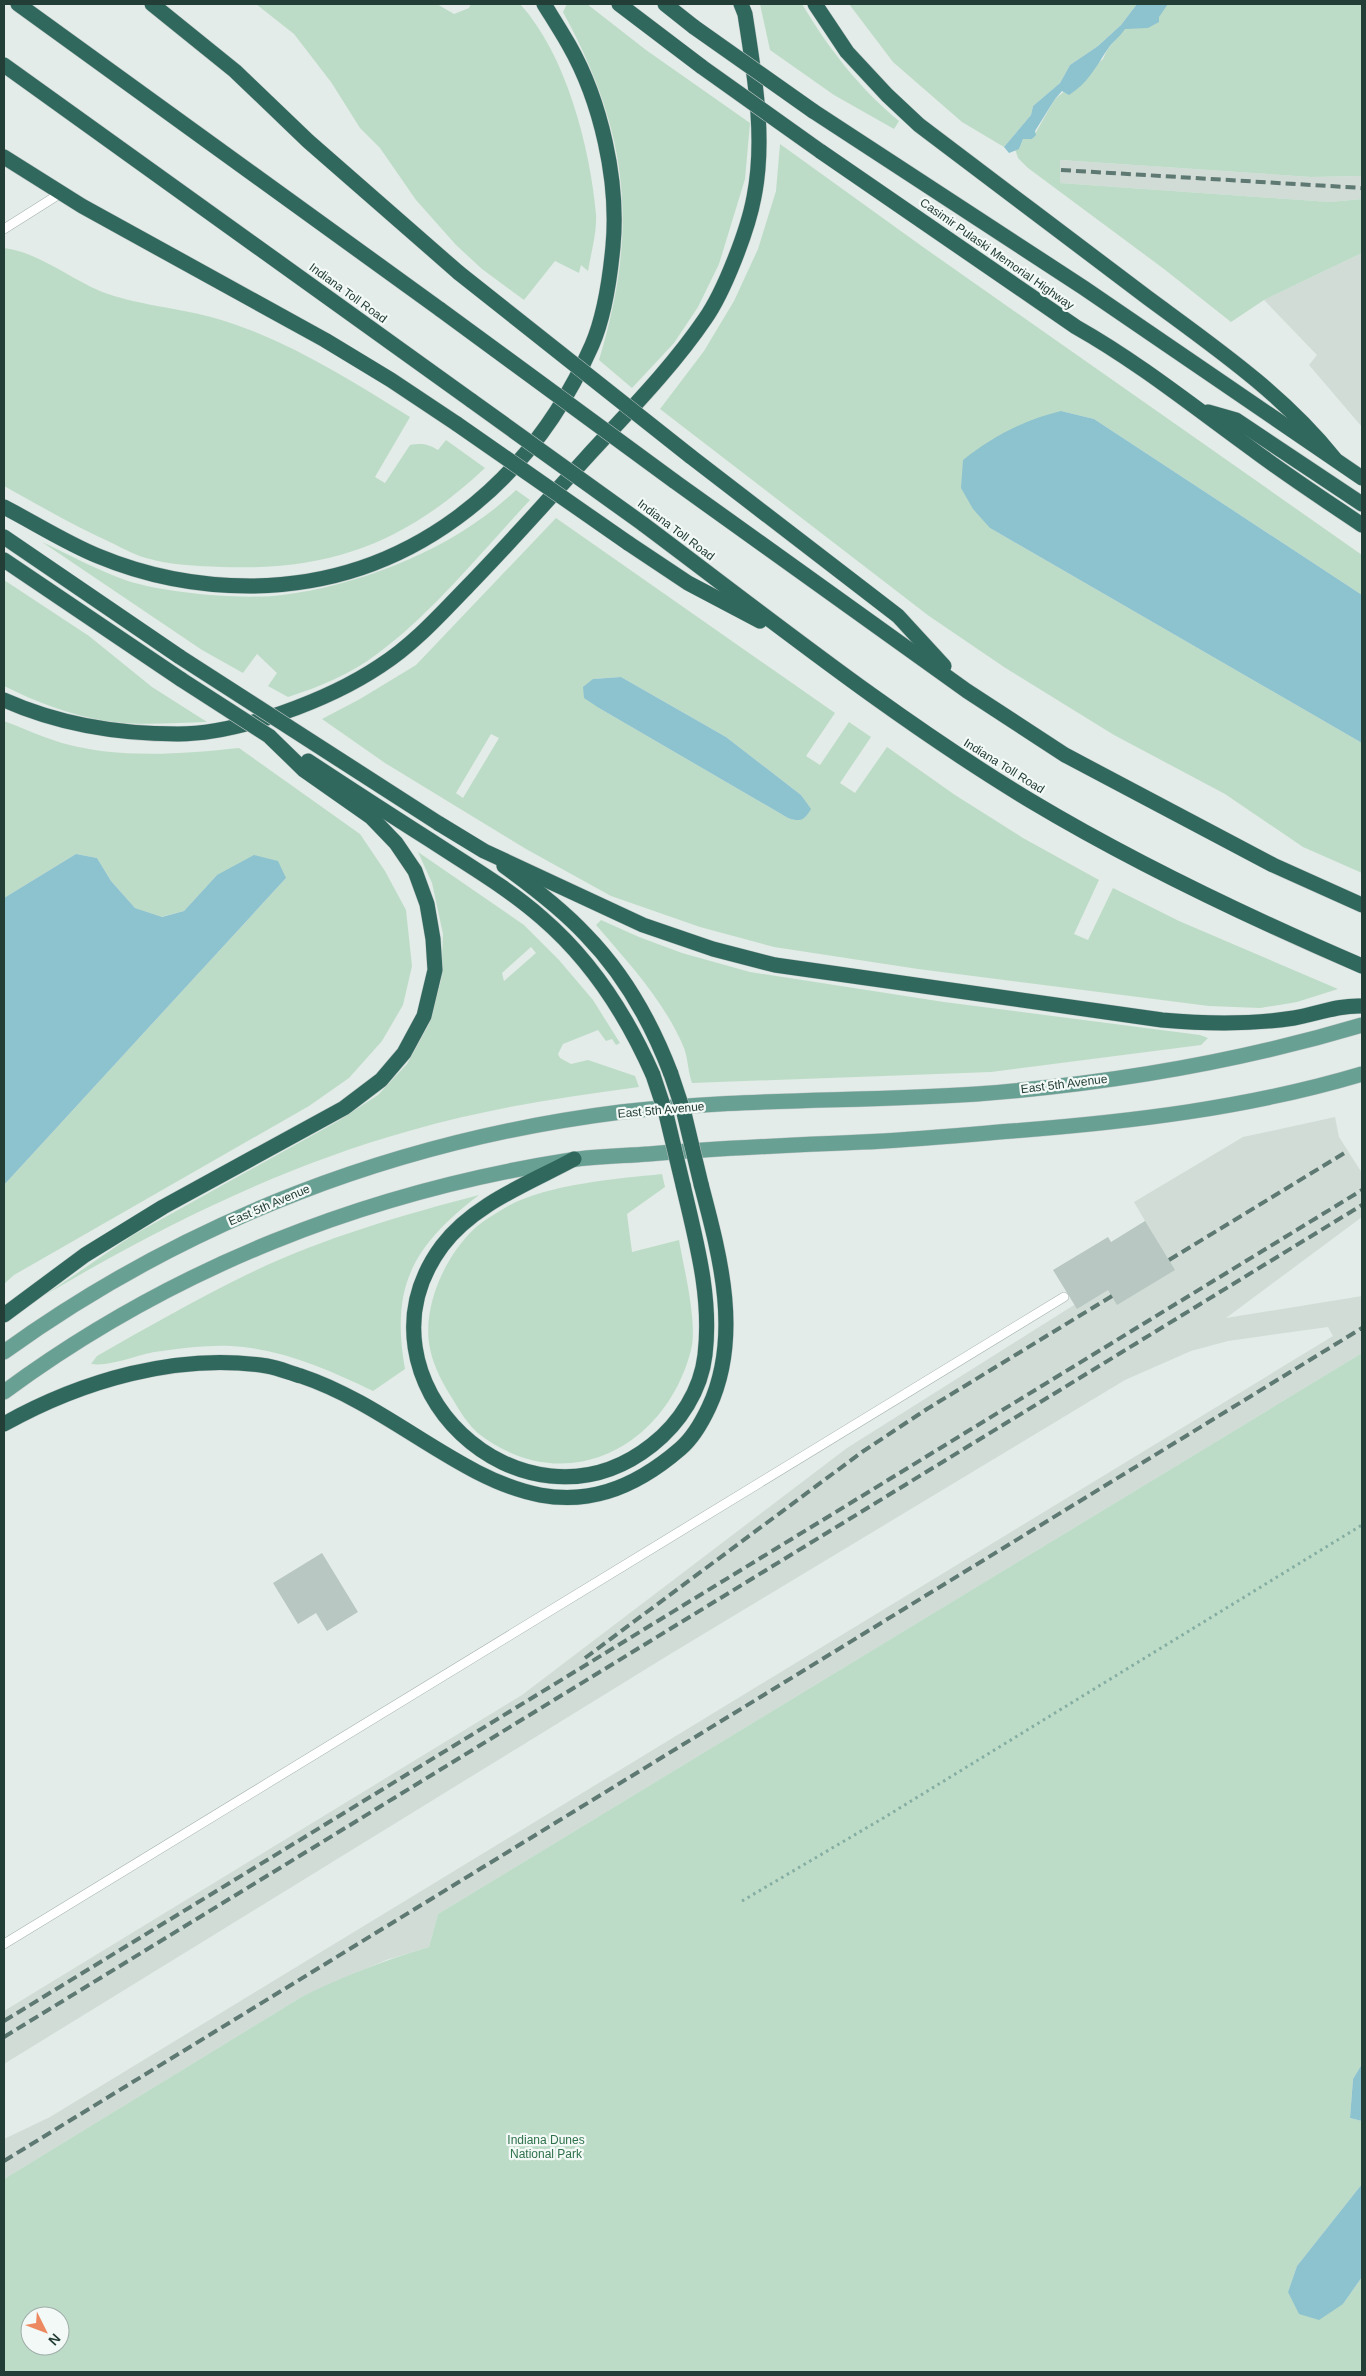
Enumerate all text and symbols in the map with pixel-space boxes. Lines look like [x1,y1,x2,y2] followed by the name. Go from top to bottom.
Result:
[917,195,1077,313] street label: Casimir Pulaski Memorial Highway
[306,260,390,326] street label: Indiana Toll Road
[635,497,717,563] street label: Indiana Toll Road
[961,736,1047,796] street label: Indiana Toll Road
[1020,1072,1108,1096] street label: East 5th Avenue
[617,1099,705,1121] street label: East 5th Avenue
[226,1181,312,1228] street label: East 5th Avenue
[507,2133,585,2161] park label: Indiana Dunes National Park
[20,2306,70,2356] north arrow
[45,2331,64,2349] text: N

